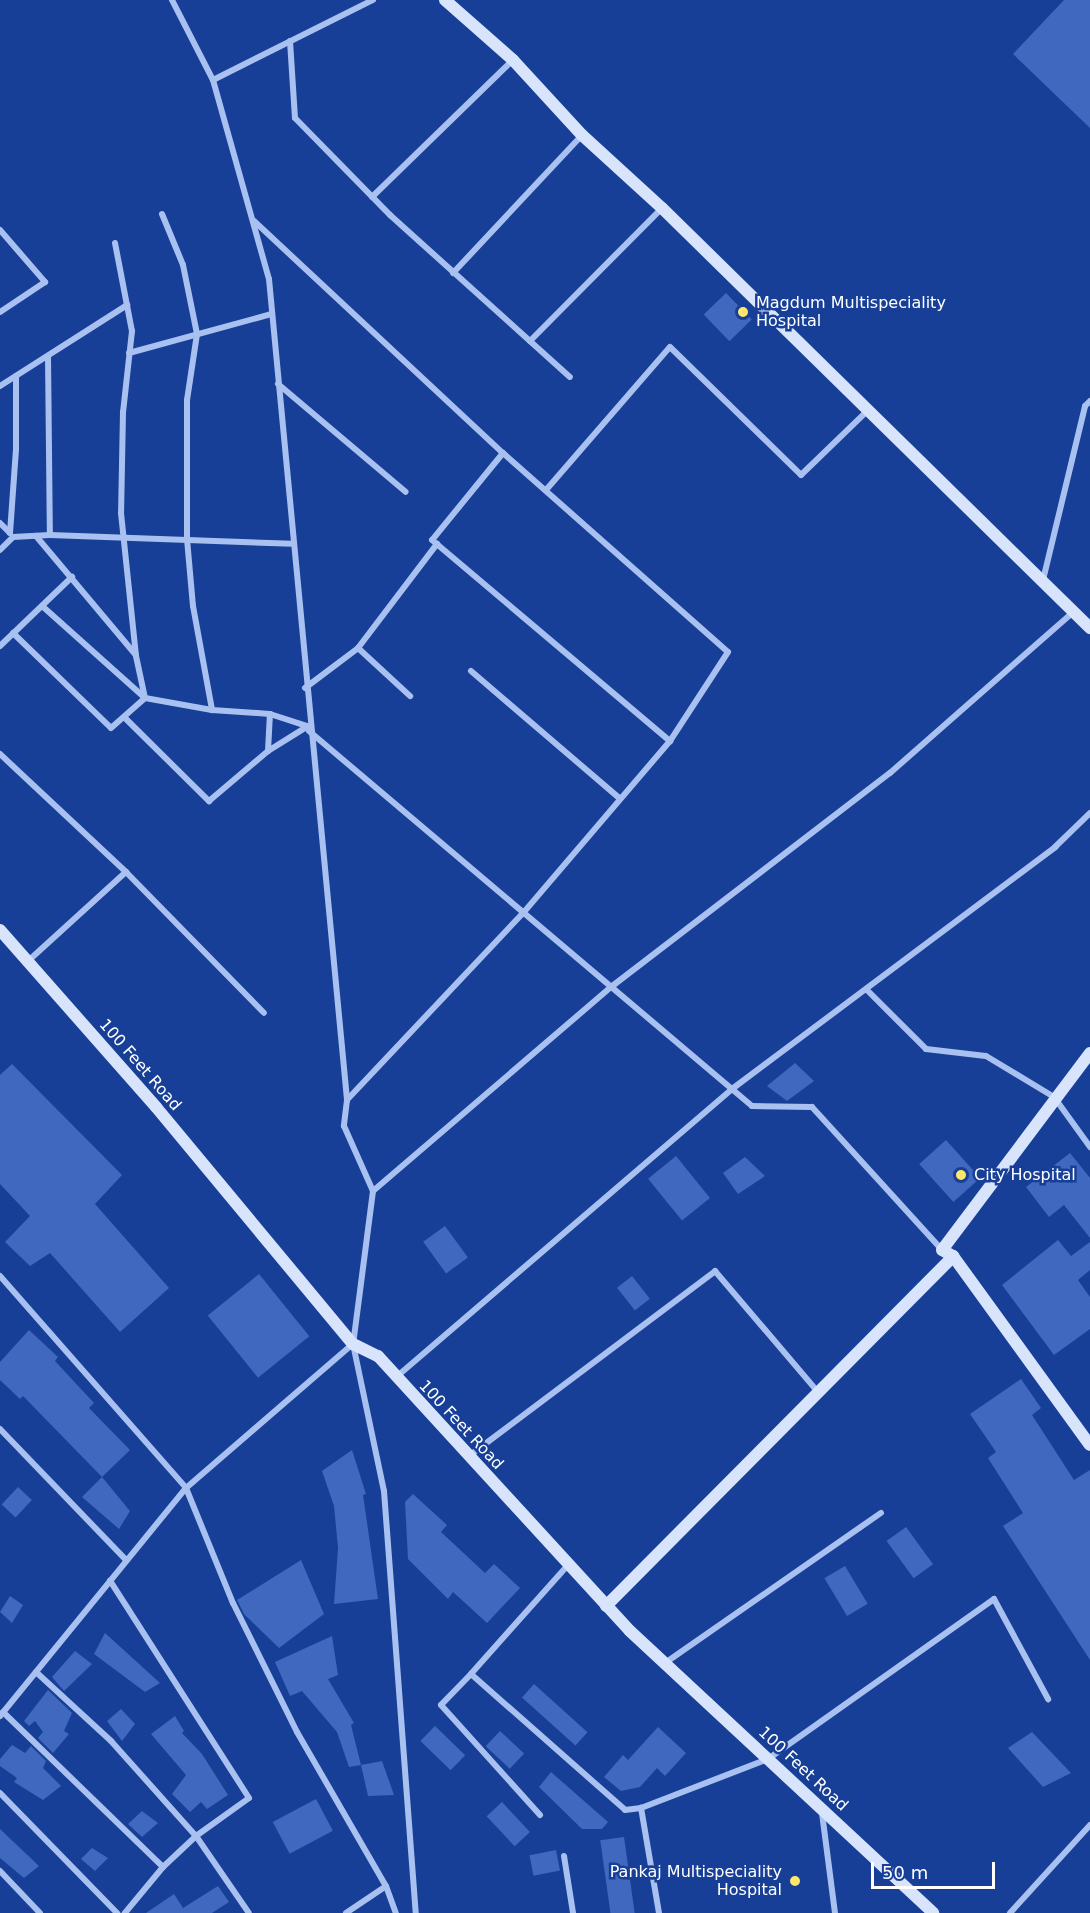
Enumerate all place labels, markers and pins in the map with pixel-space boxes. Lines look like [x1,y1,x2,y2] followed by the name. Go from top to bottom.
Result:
[756,293,946,331] place label: Magdum Multispeciality Hospital
[734,303,752,321] marker: Magdum Multispeciality Hospital
[974,1165,1076,1185] place label: City Hospital
[952,1166,970,1184] marker: City Hospital
[610,1862,782,1900] place label: Pankaj Multispeciality Hospital
[786,1872,804,1890] marker: Pankaj Multispeciality Hospital

